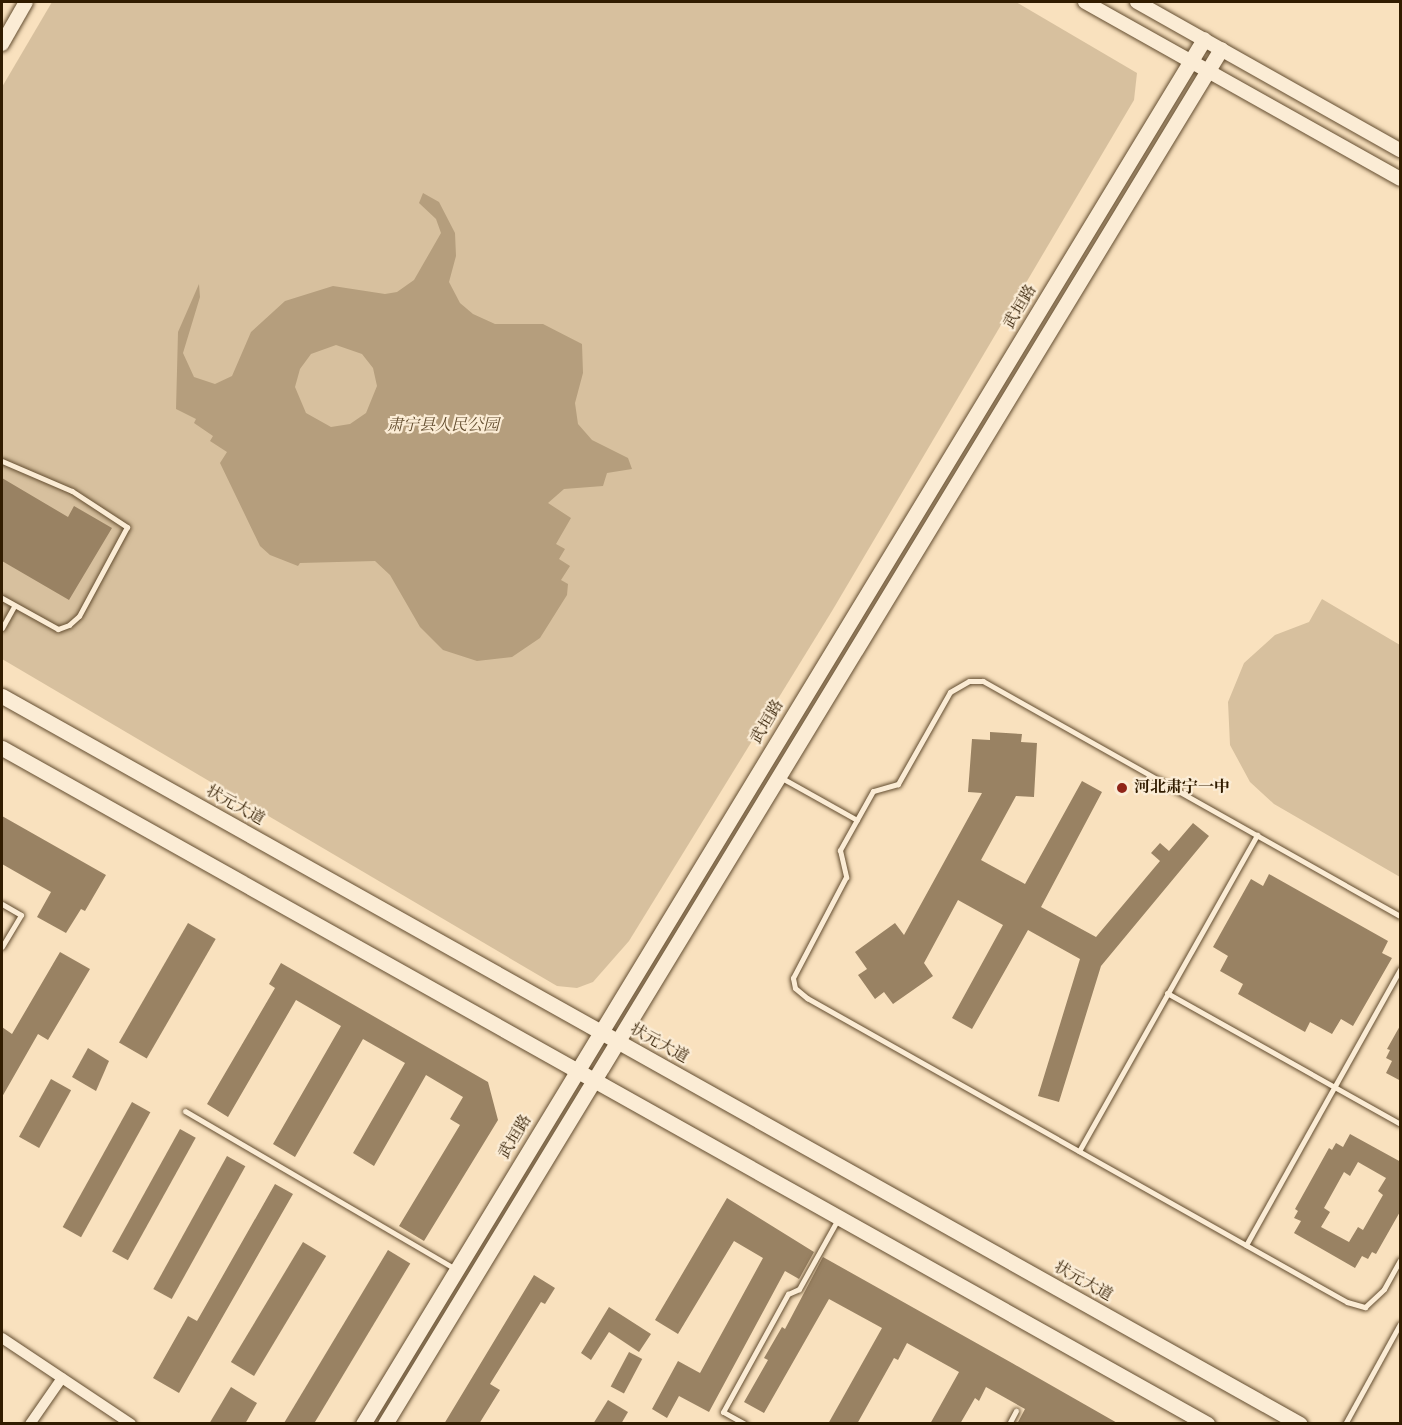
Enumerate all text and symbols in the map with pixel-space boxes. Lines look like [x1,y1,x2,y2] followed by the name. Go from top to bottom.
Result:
[1000,281,1042,333] street label: 武垣路
[387,416,499,436] park label: 肃宁县人民公园
[747,696,789,748] street label: 武垣路
[1134,778,1230,798] place label: 河北肃宁一中
[1115,781,1129,795] marker: 河北肃宁一中
[202,782,268,830] street label: 状元大道
[626,1020,692,1068] street label: 状元大道
[495,1111,537,1163] street label: 武垣路
[1050,1258,1116,1306] street label: 状元大道

